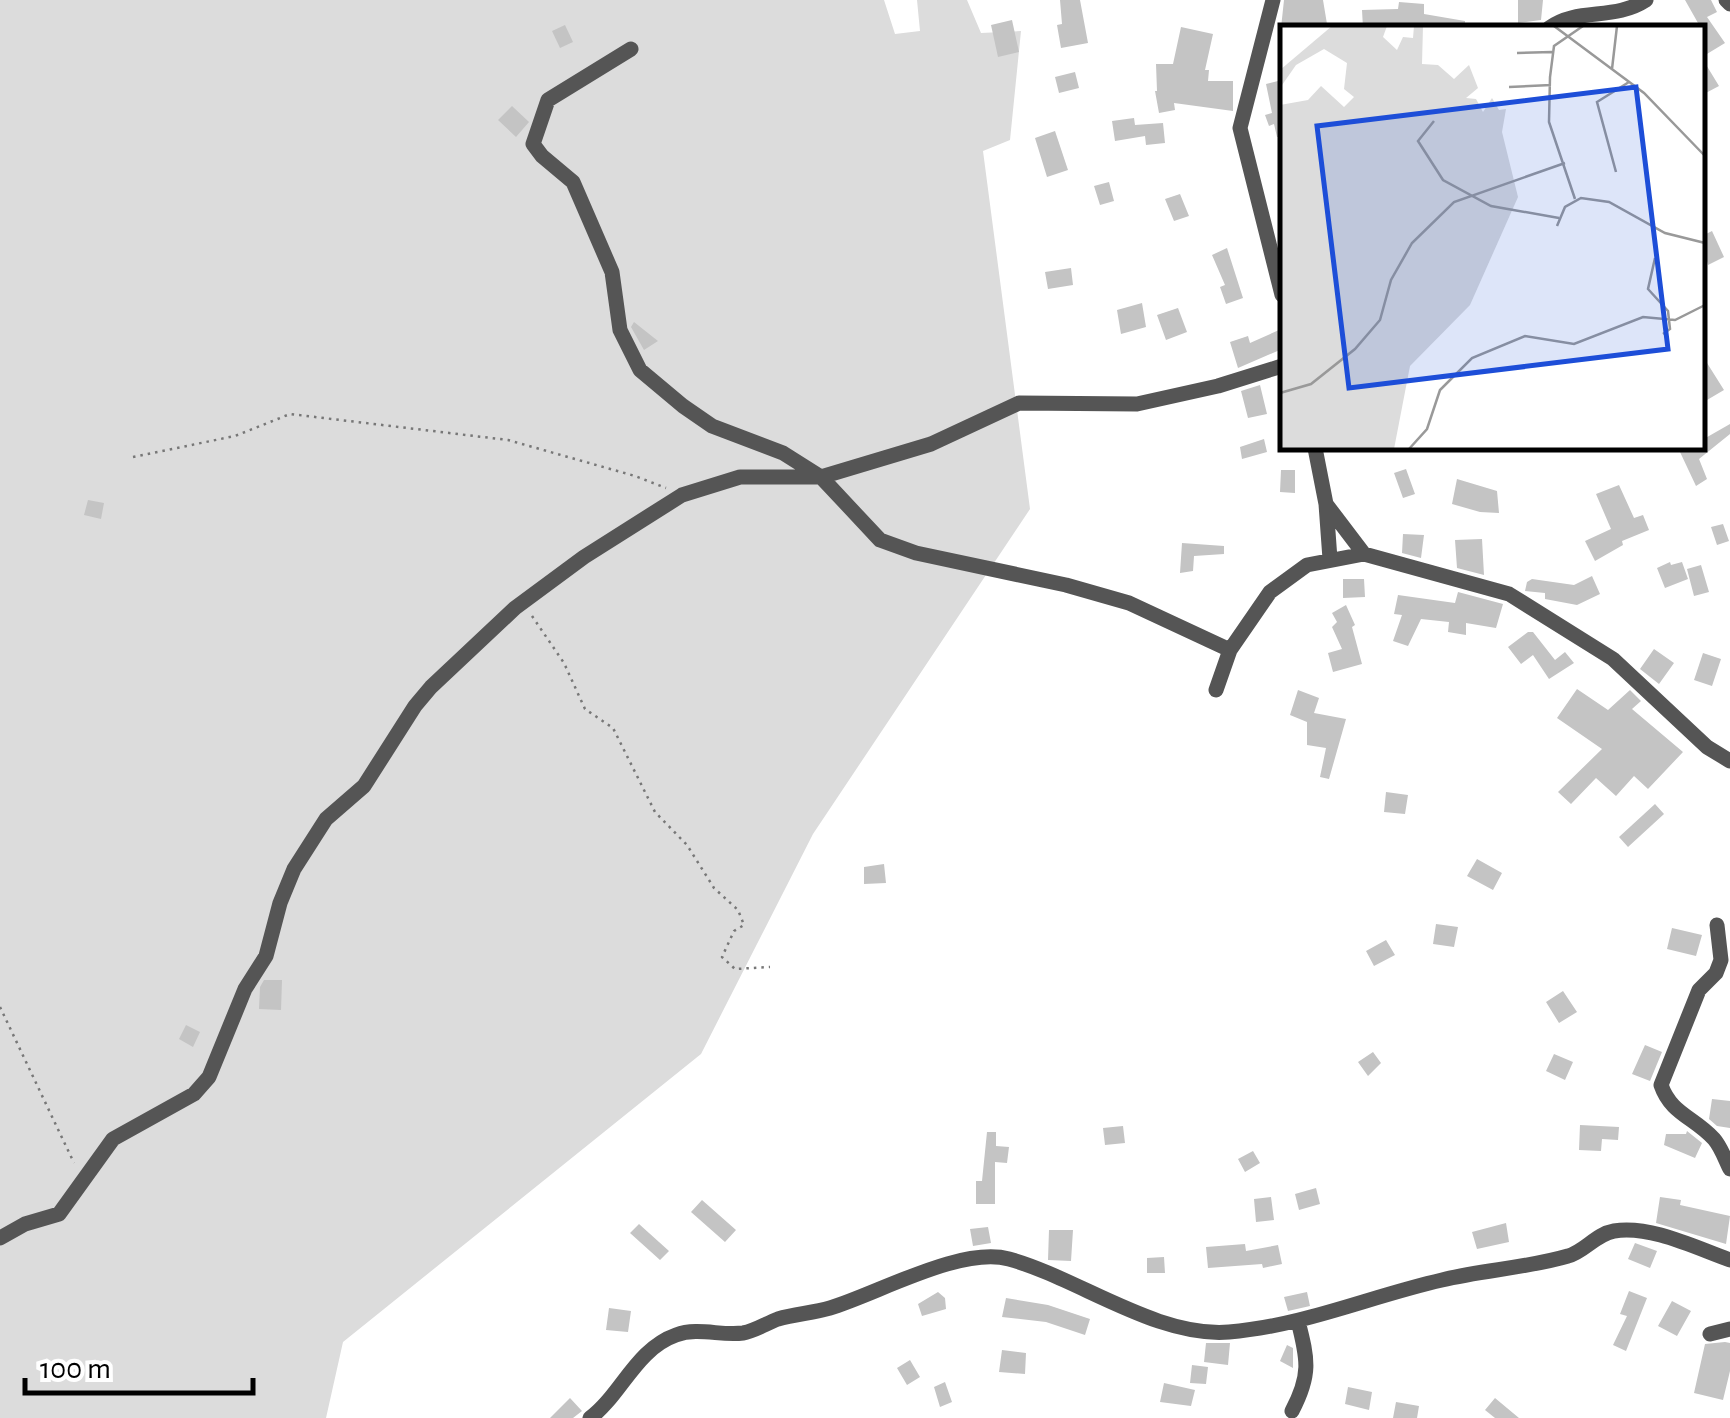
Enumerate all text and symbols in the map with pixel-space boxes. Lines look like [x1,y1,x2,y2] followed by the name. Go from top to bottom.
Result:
[1280,25,1705,450] inset map
[25,1333,252,1395] scale bar
[40,1354,111,1384] text: 100 m

